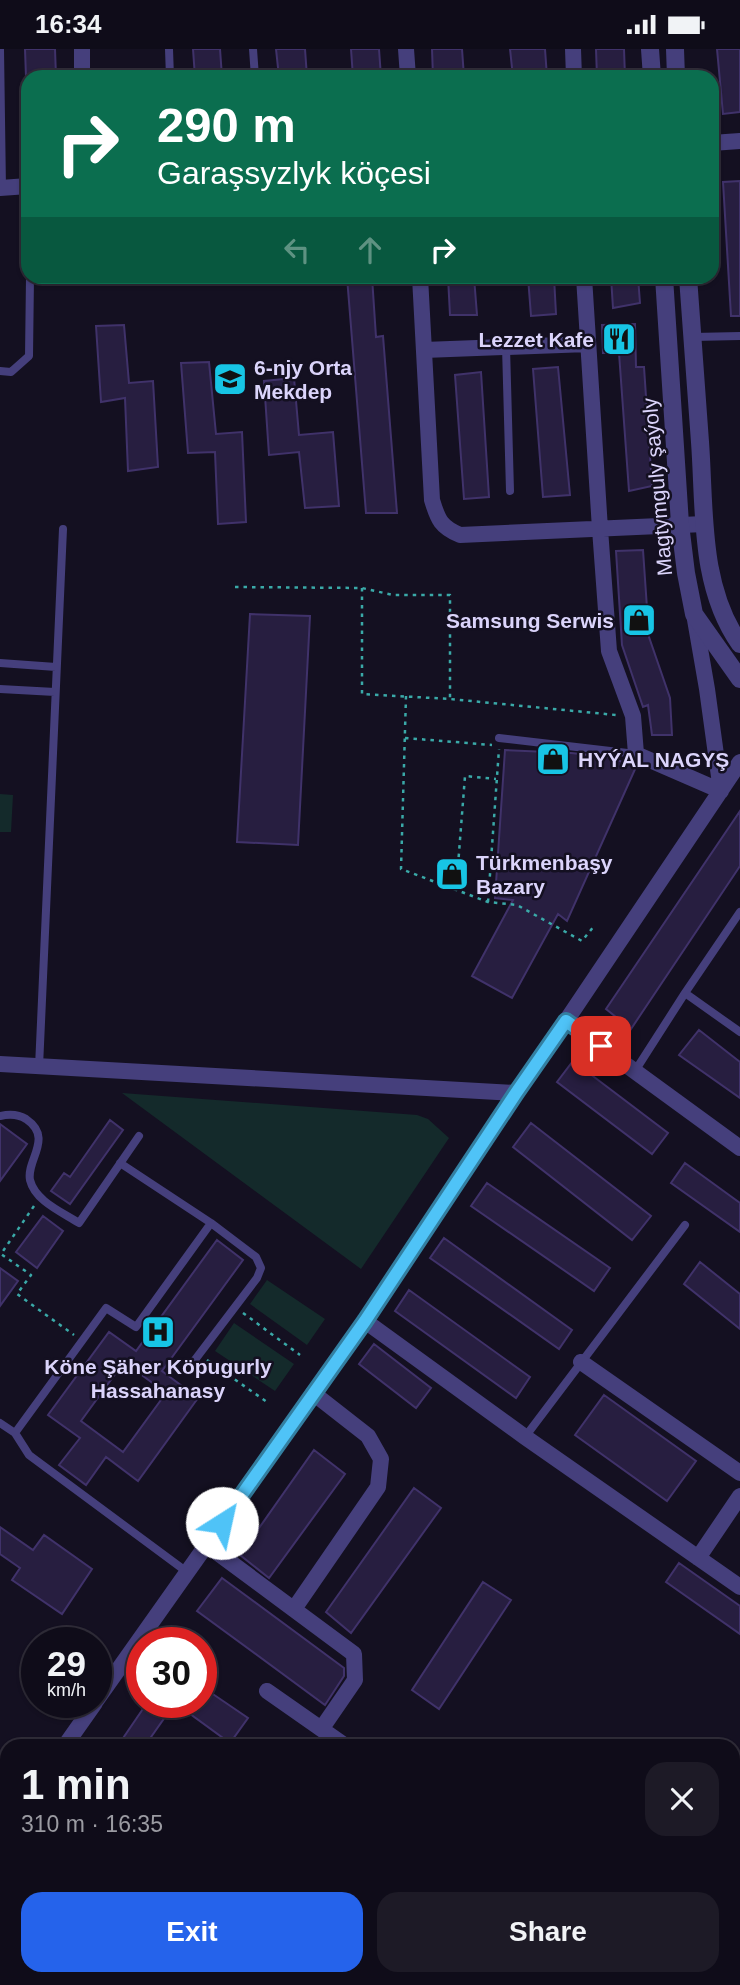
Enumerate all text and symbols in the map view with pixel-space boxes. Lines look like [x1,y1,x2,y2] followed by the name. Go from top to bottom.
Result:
[35,9,102,39] text: 16:34
[42,98,133,189] icon: right
[157,98,296,152] text: 290 m
[157,155,431,191] text: Garaşsyzlyk köçesi
[278,231,316,269] icon: left
[351,231,389,269] icon: ahead
[424,231,462,269] icon: right
[600,320,638,358] restaurant icon: Lezzet Kafe
[478,328,594,351] place label: Lezzet Kafe
[254,356,352,403] place label: 6-njy Orta Mekdep
[211,360,249,398] school or university icon: 6-njy Orta Mekdep
[638,397,676,577] street label: Magtymguly şaýoly
[620,601,658,639] shop icon: Samsung Serwis
[446,609,614,632] place label: Samsung Serwis
[534,740,572,778] shop icon: HYÝAL NAGYŞ
[578,748,729,771] place label: HYÝAL NAGYŞ
[476,851,613,898] place label: Türkmenbaşy Bazary
[433,855,471,893] shop icon: Türkmenbaşy Bazary
[571,1016,631,1076] pin
[582,1027,620,1065] icon: arrive
[139,1313,177,1351] hospital icon: Köne Şäher Köpugurly Hassahanasy
[44,1355,272,1402] place label: Köne Şäher Köpugurly Hassahanasy
[185,1486,259,1560] position arrow
[126,1627,217,1718] speed limit sign: 30
[47,1644,86,1683] text: 29
[47,1680,86,1700] text: km/h
[21,1761,131,1808] text: 1 min
[645,1762,719,1836] button: close
[21,1811,163,1837] text: 310 m · 16:35
[21,1892,363,1972] button: Exit
[377,1892,719,1972] button: Share

